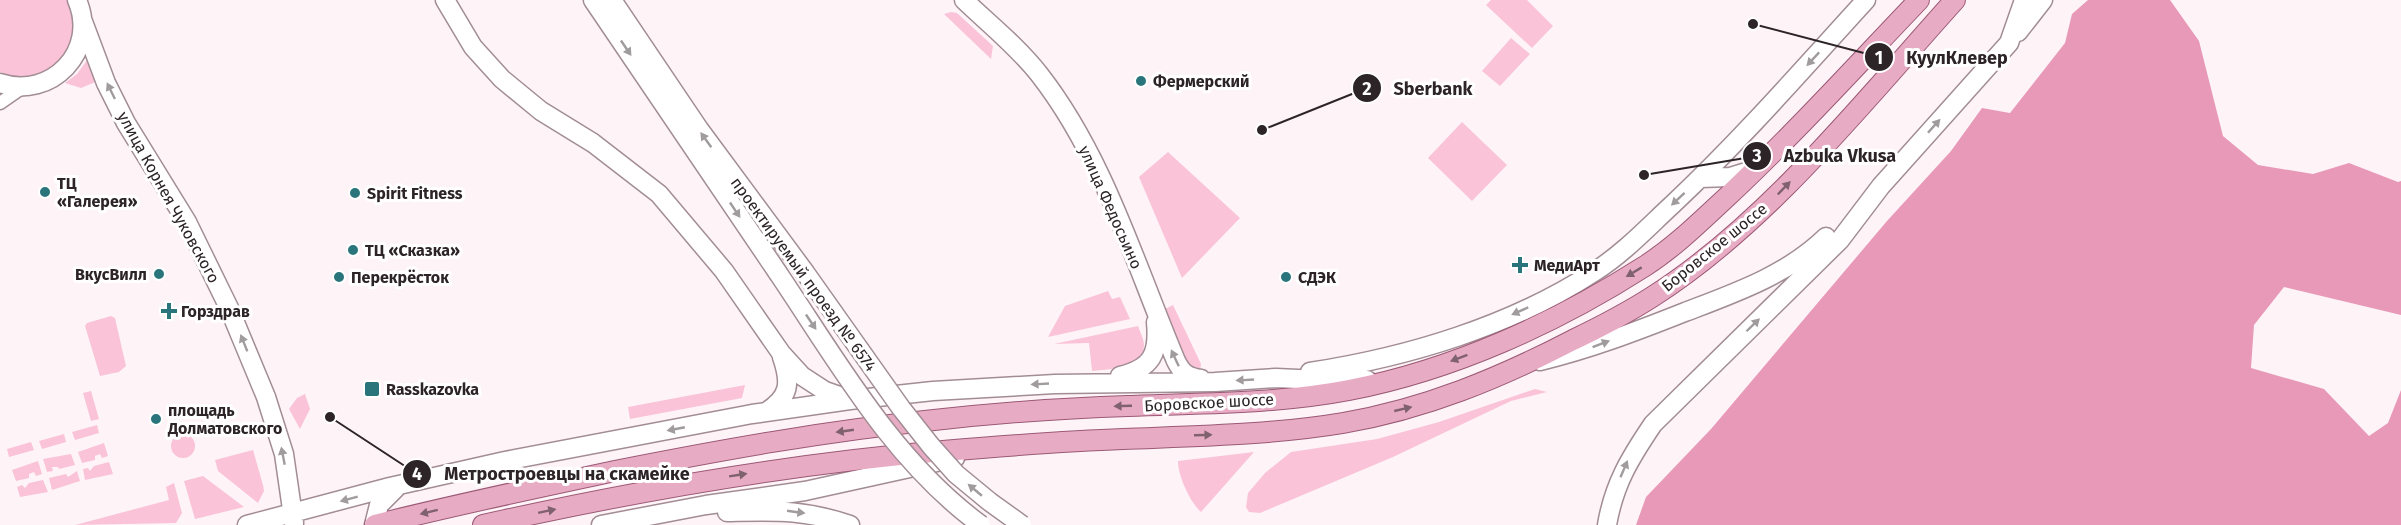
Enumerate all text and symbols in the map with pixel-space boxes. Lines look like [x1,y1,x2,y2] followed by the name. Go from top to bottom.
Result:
[1864,39,2020,75] callout: КуулКлевер
[620,40,632,56] one-way arrow
[1875,47,1883,69] text: 1
[1906,47,2008,69] text: КуулКлевер
[1806,51,1820,66] one-way arrow
[1352,70,1485,106] callout: Sberbank
[1153,72,1250,91] place label: Фермерский
[1134,74,1148,88] marker: Фермерский
[1362,78,1372,100] text: 2
[1394,78,1474,100] text: Sberbank
[106,83,115,100] one-way arrow
[113,108,224,286] street label: улица Корнея Чуковского
[1927,119,1941,134] one-way arrow
[701,132,713,147] one-way arrow
[1742,138,1909,174] callout: Azbuka Vkusa
[1075,143,1146,272] street label: улица Федосьино
[1751,145,1762,167] text: 3
[1783,145,1896,167] text: Azbuka Vkusa
[57,174,137,211] place label: ТЦ «Галерея»
[727,174,881,375] street label: проектируемый проезд № 6574
[1776,181,1790,195] one-way arrow
[367,184,463,203] place label: Spirit Fitness
[38,185,52,199] marker: ТЦ «Галерея»
[348,186,362,200] marker: Spirit Fitness
[1670,192,1685,206] one-way arrow
[1658,199,1771,296] street label: Боровское шоссе
[729,202,740,218] one-way arrow
[365,241,460,260] place label: ТЦ «Сказка»
[346,243,360,257] marker: ТЦ «Сказка»
[1511,256,1529,274] marker: МедиАрт
[1534,256,1600,275] place label: МедиАрт
[75,265,147,284] place label: ВкусВилл
[152,267,166,281] marker: ВкусВилл
[1626,267,1642,278] one-way arrow
[351,268,449,287] place label: Перекрёсток
[1298,268,1337,287] place label: СДЭК
[332,270,346,284] marker: Перекрёсток
[1279,270,1293,284] marker: СДЭК
[181,302,250,321] place label: Горздрав
[162,304,176,318] marker: Горздрав
[1510,306,1528,316] one-way arrow
[805,313,817,329] one-way arrow
[1746,318,1760,332] one-way arrow
[239,334,248,352] one-way arrow
[1592,339,1610,349] one-way arrow
[1170,349,1179,366] one-way arrow
[1450,353,1468,363] one-way arrow
[1236,375,1255,385] one-way arrow
[363,380,381,398] marker: Rasskazovka
[386,380,479,399] place label: Rasskazovka
[1030,380,1049,389] one-way arrow
[1144,390,1274,415] street label: Боровское шоссе
[167,401,282,438] place label: площадь Долматовского
[1114,401,1133,411] one-way arrow
[1394,404,1412,414] one-way arrow
[149,412,163,426] marker: площадь Долматовского
[666,424,685,433] one-way arrow
[836,426,855,435] one-way arrow
[1193,431,1212,440] one-way arrow
[278,446,287,465] one-way arrow
[402,456,701,492] callout: Метростроевцы на скамейке
[1620,461,1629,478] one-way arrow
[412,463,422,485] text: 4
[444,463,690,485] text: Метростроевцы на скамейке
[729,471,748,480] one-way arrow
[968,484,983,497] one-way arrow
[340,495,358,504] one-way arrow
[537,506,556,515] one-way arrow
[420,507,438,517] one-way arrow
[786,507,805,516] one-way arrow

